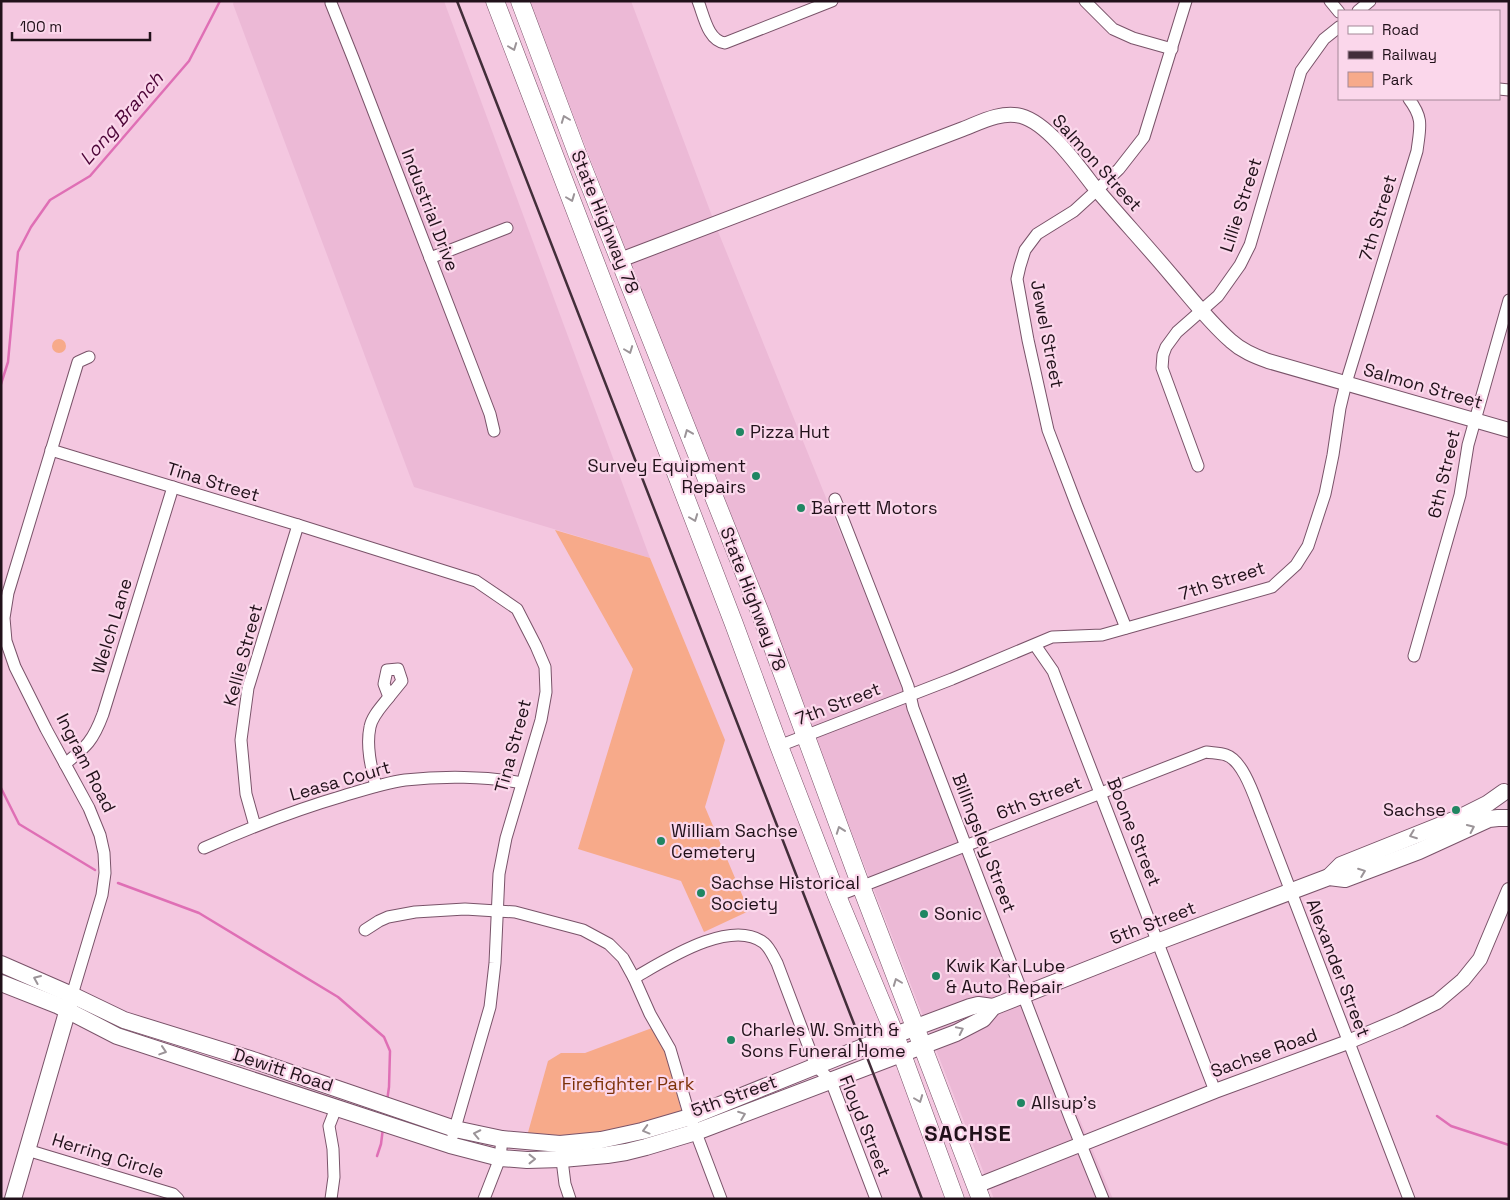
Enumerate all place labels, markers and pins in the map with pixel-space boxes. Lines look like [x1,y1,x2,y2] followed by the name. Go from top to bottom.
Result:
[750,420,830,443] place label: Pizza Hut
[734,426,746,438] marker: Pizza Hut
[588,454,746,498] place label: Survey Equipment Repairs
[750,470,762,482] marker: Survey Equipment Repairs
[811,496,937,519] place label: Barrett Motors
[795,502,807,514] marker: Barrett Motors
[1383,798,1446,821] place label: Sachse
[1450,804,1462,816] marker: Sachse
[671,819,798,863] place label: William Sachse Cemetery
[655,835,667,847] marker: William Sachse Cemetery
[711,871,860,915] place label: Sachse Historical Society
[695,887,707,899] marker: Sachse Historical Society
[934,902,982,925] place label: Sonic
[918,908,930,920] marker: Sonic
[946,954,1066,998] place label: Kwik Kar Lube & Auto Repair
[930,970,942,982] marker: Kwik Kar Lube & Auto Repair
[741,1018,906,1062] place label: Charles W. Smith & Sons Funeral Home
[725,1034,737,1046] marker: Charles W. Smith & Sons Funeral Home
[1031,1091,1097,1114] place label: Allsup's
[1015,1097,1027,1109] marker: Allsup's

